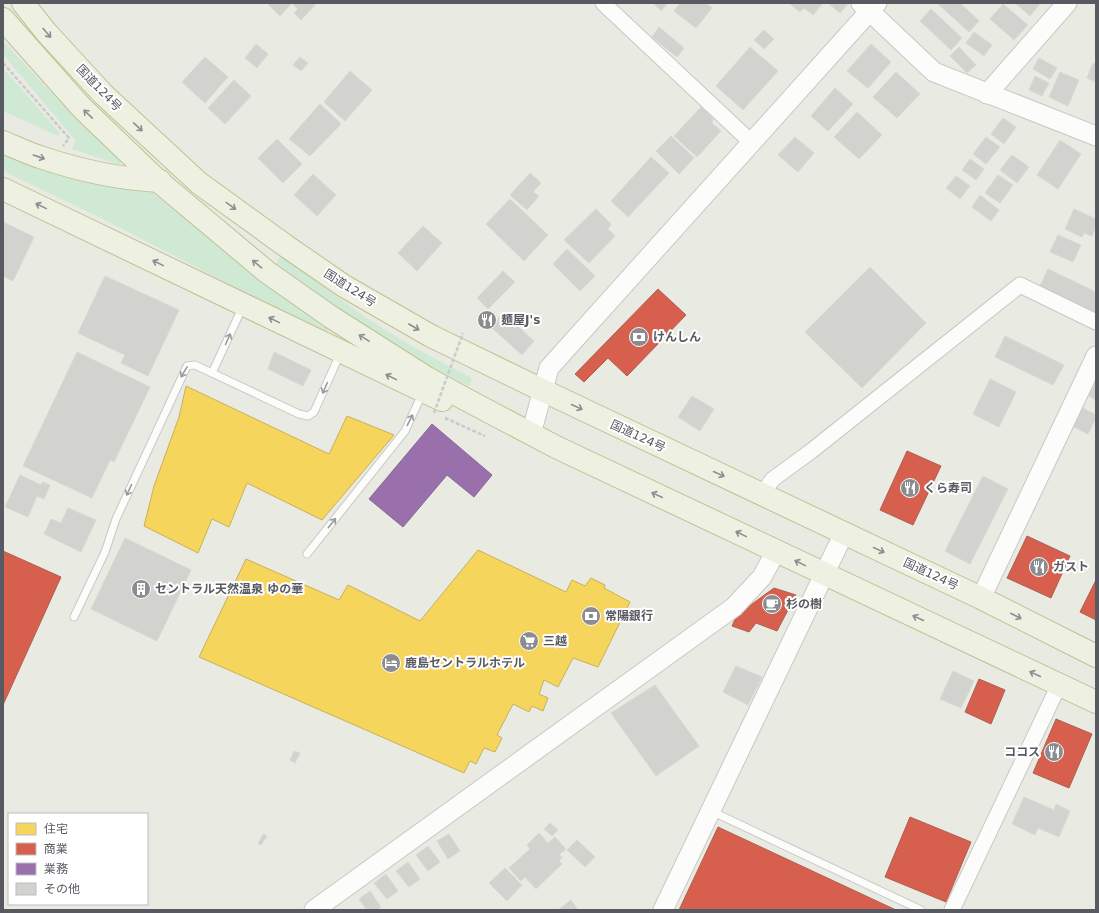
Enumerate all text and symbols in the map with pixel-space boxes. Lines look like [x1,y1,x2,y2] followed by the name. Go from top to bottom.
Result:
[43,28,52,39] one-way arrow
[74,62,124,114] street label: 国道124号
[83,109,93,119] one-way arrow
[133,122,143,131] one-way arrow
[33,153,45,161] one-way arrow
[35,202,47,209] one-way arrow
[225,202,236,210] one-way arrow
[152,258,164,266] one-way arrow
[251,259,262,268] one-way arrow
[321,266,379,310] street label: 国道124号
[476,309,498,331] restaurant icon: 麺屋J's
[501,313,540,327] place label: 麺屋J's
[269,316,281,323] one-way arrow
[408,323,420,331] one-way arrow
[628,326,650,348] bank icon: けんしん
[653,330,701,344] place label: けんしん
[225,333,232,345] one-way arrow
[358,333,370,341] one-way arrow
[180,366,188,378] one-way arrow
[386,373,398,380] one-way arrow
[321,381,328,393] one-way arrow
[571,404,583,411] one-way arrow
[407,414,414,426] one-way arrow
[608,417,668,455] street label: 国道124号
[712,471,724,478] one-way arrow
[899,477,921,499] restaurant icon: くら寿司
[924,481,972,495] place label: くら寿司
[125,483,133,495] one-way arrow
[652,491,664,498] one-way arrow
[327,518,336,529] one-way arrow
[735,530,747,537] one-way arrow
[873,547,885,554] one-way arrow
[901,555,961,593] street label: 国道124号
[1028,556,1050,578] restaurant icon: ガスト
[794,559,806,566] one-way arrow
[1053,560,1089,574] place label: ガスト
[130,578,152,600] building icon: セントラル天然温泉 ゆの華
[155,582,303,596] place label: セントラル天然温泉 ゆの華
[761,593,783,615] cafe icon: 杉の樹
[786,597,822,611] place label: 杉の樹
[580,605,602,627] bank icon: 常陽銀行
[605,609,653,623] place label: 常陽銀行
[1009,612,1021,620] one-way arrow
[912,614,924,621] one-way arrow
[518,630,540,652] supermarket icon: 三越
[543,634,567,648] place label: 三越
[380,652,402,674] hotel icon: 鹿島セントラルホテル
[405,656,525,670] place label: 鹿島セントラルホテル
[1030,670,1042,677] one-way arrow
[1043,741,1065,763] restaurant icon: ココス
[1004,745,1040,759] place label: ココス
[8,813,148,905] legend
[44,822,68,836] text: 住宅
[44,842,68,856] text: 商業
[44,862,68,876] text: 業務
[44,882,80,896] text: その他

